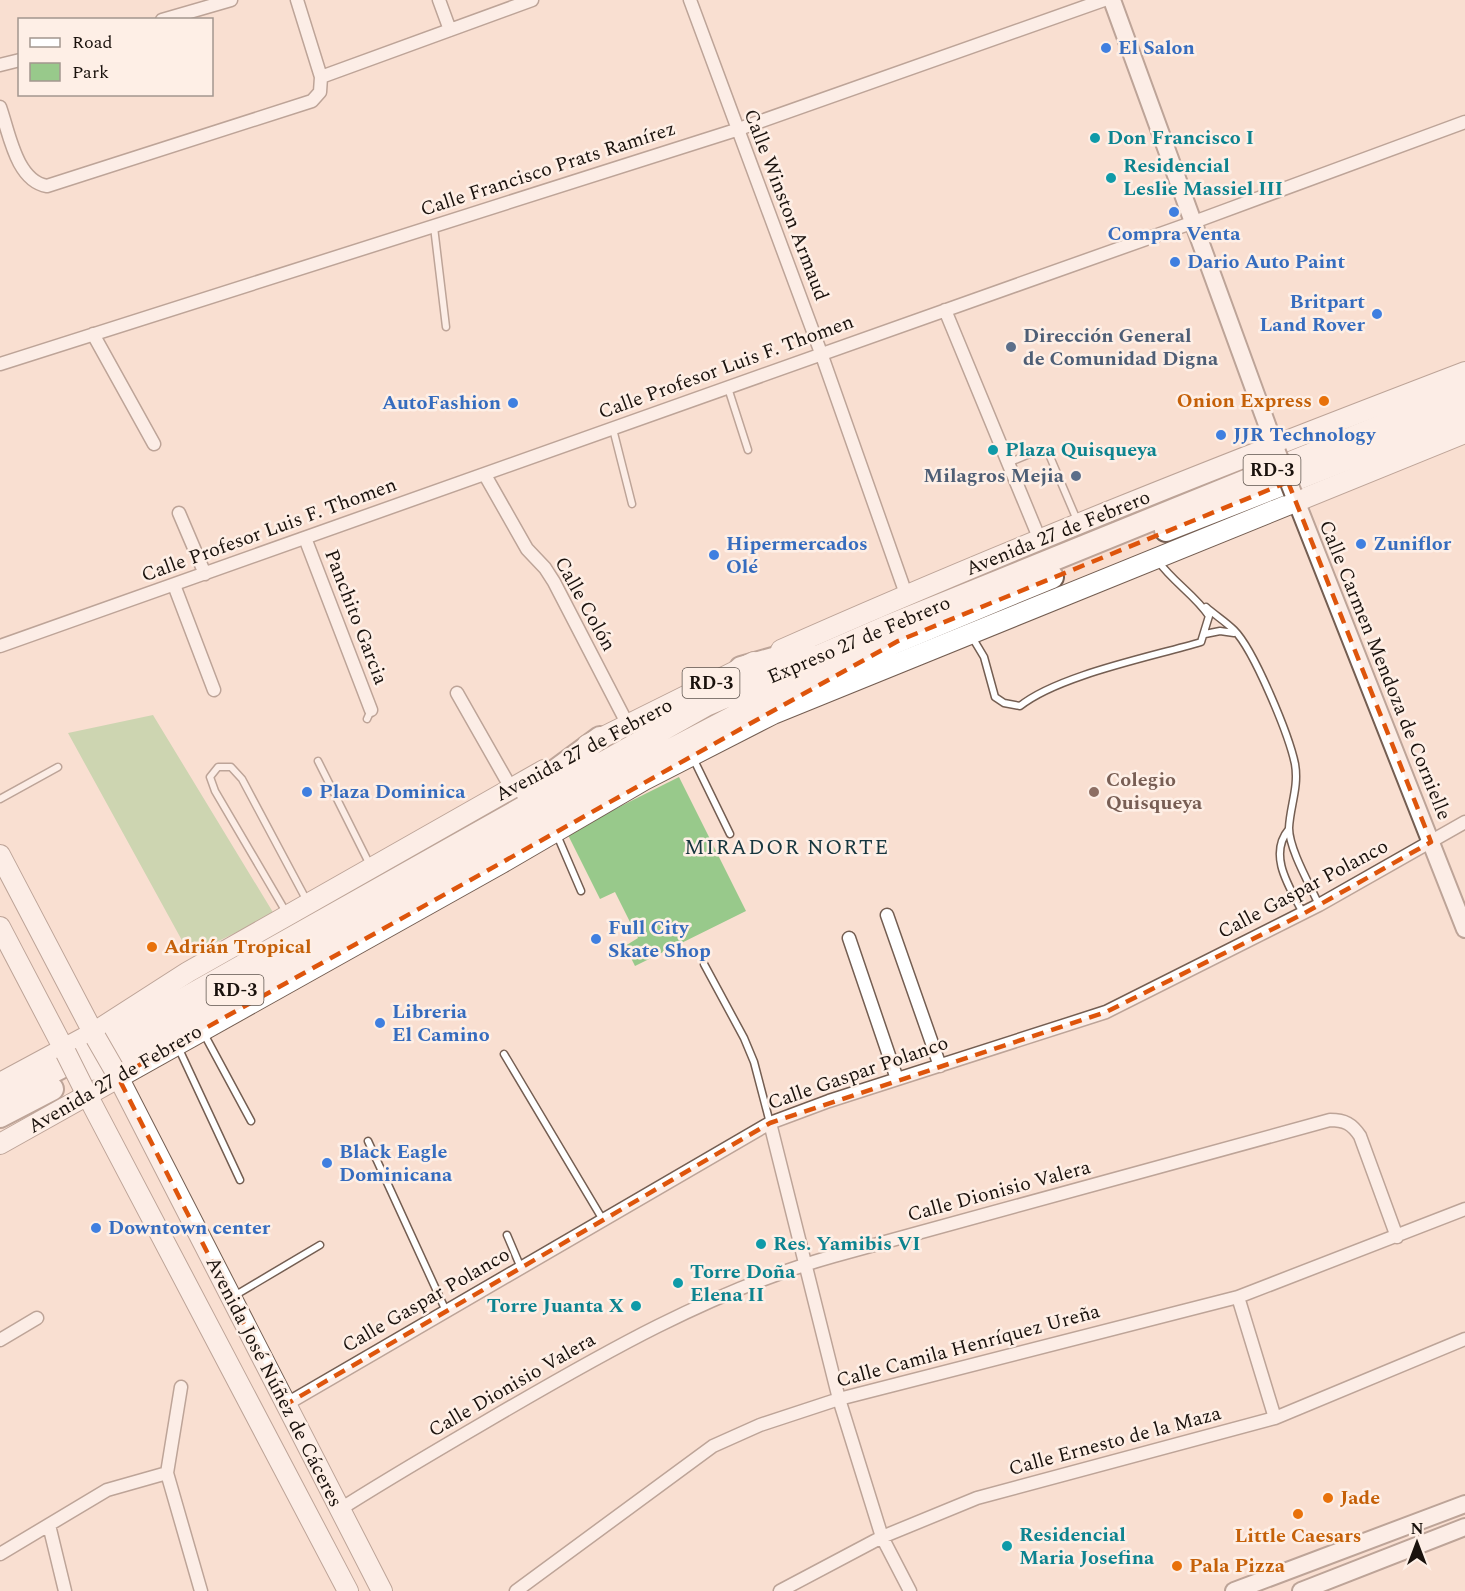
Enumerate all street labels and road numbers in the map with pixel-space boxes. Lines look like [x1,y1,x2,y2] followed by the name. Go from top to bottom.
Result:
[736,105,836,305] street label: Calle Winston Armaud
[417,114,679,224] street label: Calle Francisco Prats Ramírez
[594,307,858,427] street label: Calle Profesor Luis F. Thomen
[1244,455,1300,485] road number: RD-3
[137,470,401,590] street label: Calle Profesor Luis F. Thomen
[961,482,1155,584] street label: Avenida 27 de Febrero
[1311,516,1459,824] street label: Calle Carmen Mendoza de Cornielle
[316,545,396,689] street label: Panchito Garcia
[547,551,623,657] street label: Calle Colón
[763,588,955,692] street label: Expreso 27 de Febrero
[682,668,740,698] road number: RD-3
[490,691,678,809] street label: Avenida 27 de Febrero
[1212,831,1394,947] street label: Calle Gaspar Polanco
[206,975,264,1005] road number: RD-3
[22,1017,208,1141] street label: Avenida 27 de Febrero
[764,1028,952,1118] street label: Calle Gaspar Polanco
[904,1152,1094,1230] street label: Calle Dionisio Valera
[336,1240,516,1360] street label: Calle Gaspar Polanco
[198,1252,350,1512] street label: Avenida José Núñez de Cáceres
[833,1296,1104,1396] street label: Calle Camila Henríquez Ureña
[423,1325,601,1445] street label: Calle Dionisio Valera
[1005,1398,1225,1484] street label: Calle Ernesto de la Maza

